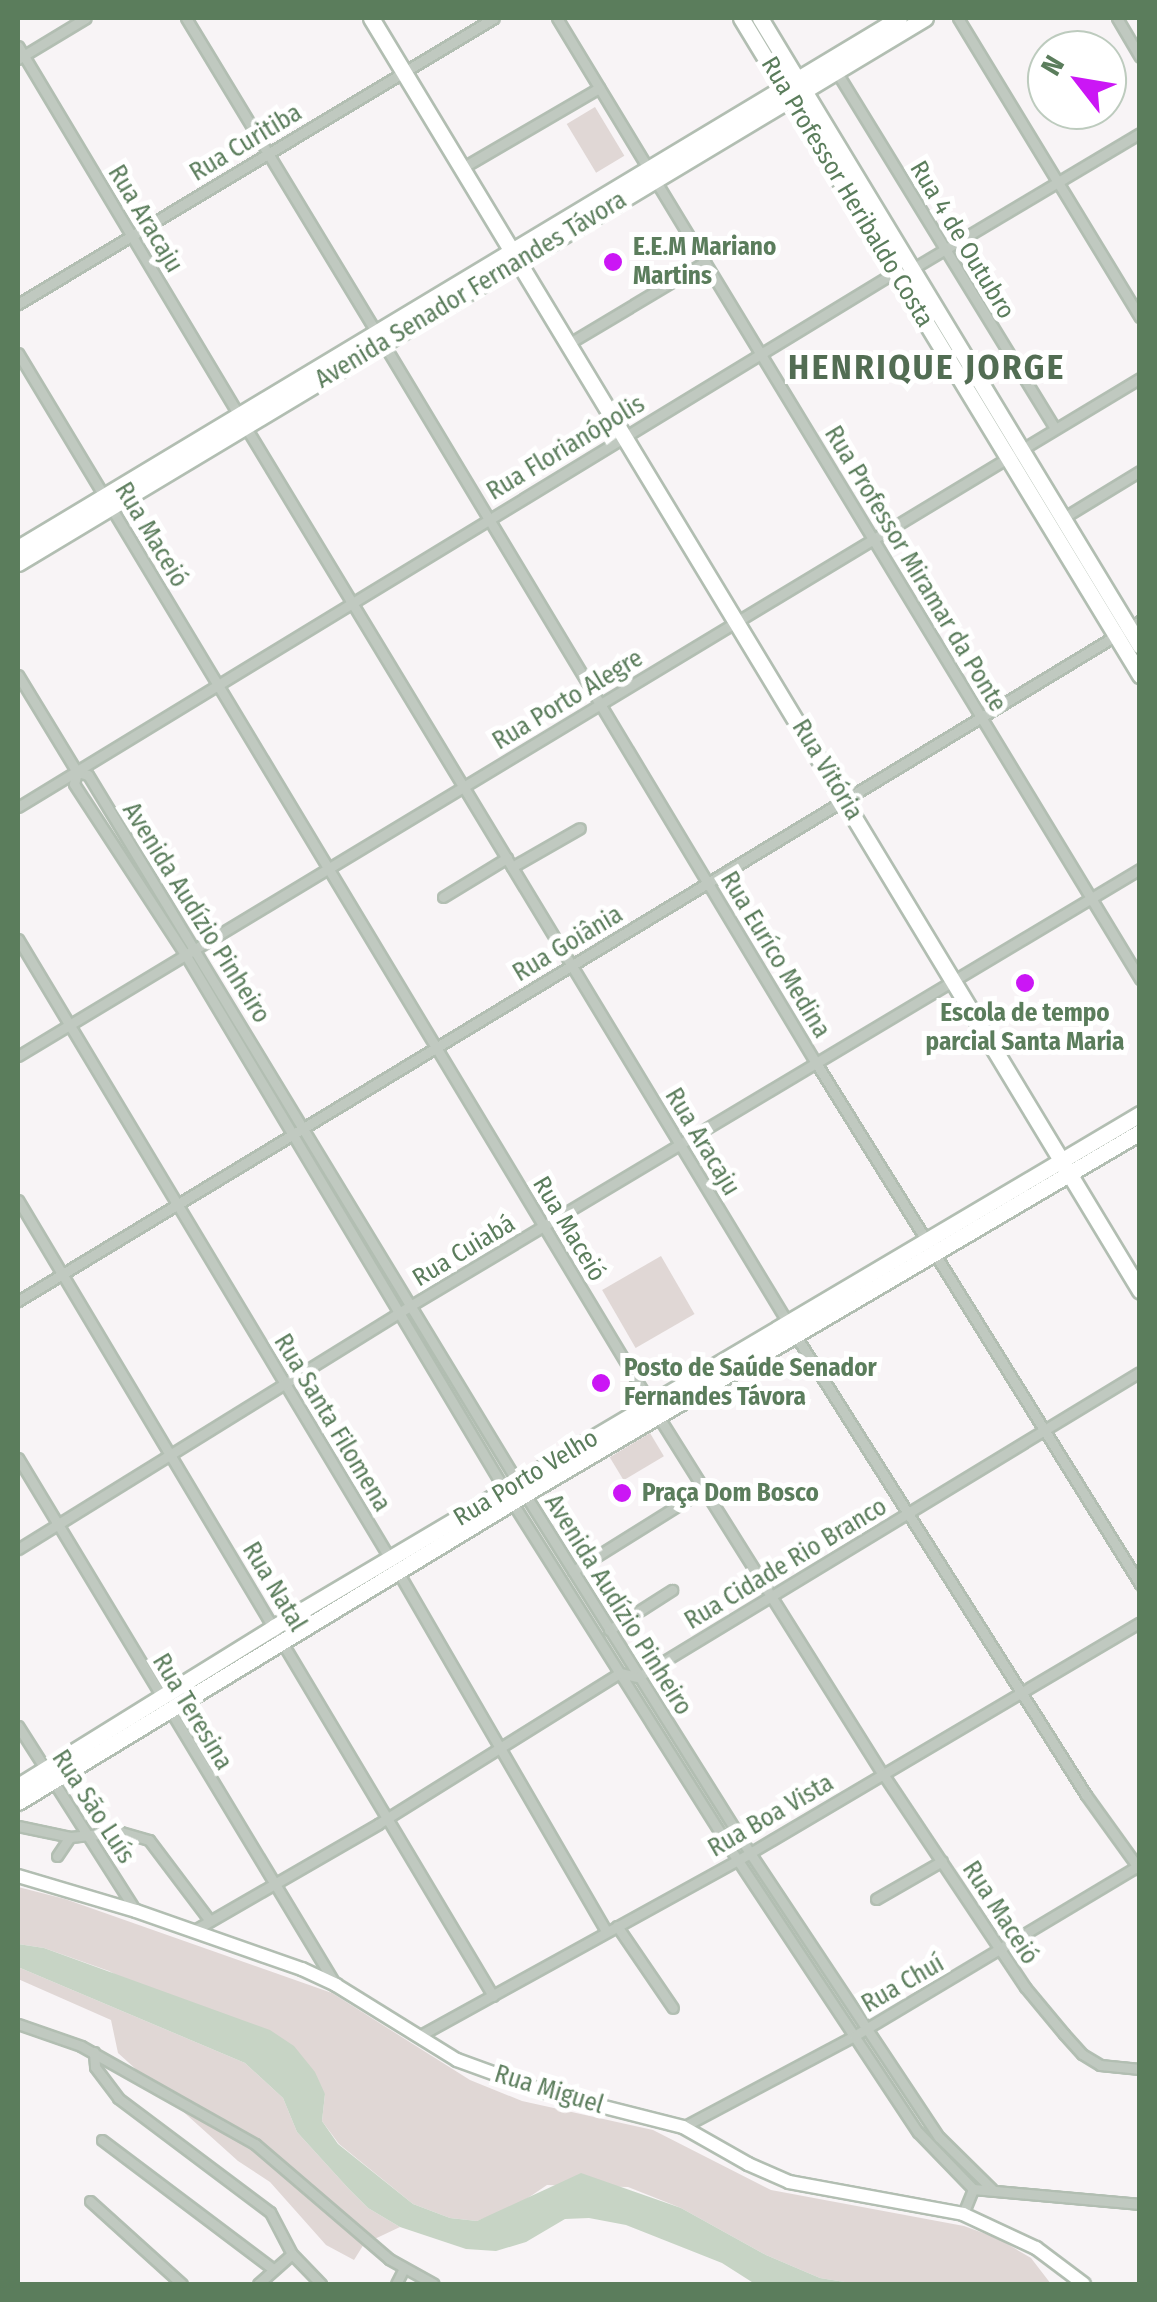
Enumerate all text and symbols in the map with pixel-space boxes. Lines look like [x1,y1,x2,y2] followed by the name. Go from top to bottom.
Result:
[1027,30,1127,130] north arrow
[1034,50,1071,81] text: N
[754,51,940,333] street label: Rua Professor Heribaldo Costa
[185,98,307,188] street label: Rua Curitiba
[903,156,1021,324] street label: Rua 4 de Outubro
[101,160,189,278] street label: Rua Aracaju
[310,185,632,395] street label: Avenida Senador Fernandes Távora
[633,233,776,292] place label: E.E.M Mariano Martins
[602,251,624,273] marker: E.E.M Mariano Martins
[788,346,1066,388] district label: HENRIQUE JORGE
[482,389,650,507] street label: Rua Florianópolis
[818,421,1012,717] street label: Rua Professor Miramar da Ponte
[108,477,194,593] street label: Rua Maceió
[487,643,649,757] street label: Rua Porto Alegre
[785,714,869,826] street label: Rua Vitória
[116,797,276,1029] street label: Avenida Audízio Pinheiro
[714,866,836,1044] street label: Rua Euríco Medina
[508,900,628,988] street label: Rua Goiânia
[1014,972,1036,994] marker: Escola de tempo parcial Santa Maria
[926,999,1124,1058] place label: Escola de tempo parcial Santa Maria
[658,1083,746,1201] street label: Rua Aracaju
[526,1171,612,1287] street label: Rua Maceió
[407,1209,521,1293] street label: Rua Cuiabá
[267,1329,397,1517] street label: Rua Santa Filomena
[624,1354,877,1413] place label: Posto de Saúde Senador Fernandes Távora
[588,1370,614,1396] marker: Posto de Saúde Senador Fernandes Távora
[448,1423,604,1533] street label: Rua Porto Velho
[642,1478,819,1508] place label: Praça Dom Bosco
[611,1482,633,1504] marker: Praça Dom Bosco
[538,1489,698,1721] street label: Avenida Audízio Pinheiro
[679,1492,893,1636] street label: Rua Cidade Rio Branco
[236,1537,312,1637] street label: Rua Natal
[146,1648,238,1776] street label: Rua Teresina
[45,1745,141,1869] street label: Rua São Luís
[703,1768,839,1864] street label: Rua Boa Vista
[956,1856,1044,1970] street label: Rua Maceió
[857,1949,949,2019] street label: Rua Chuí
[491,2059,607,2121] street label: Rua Miguel

